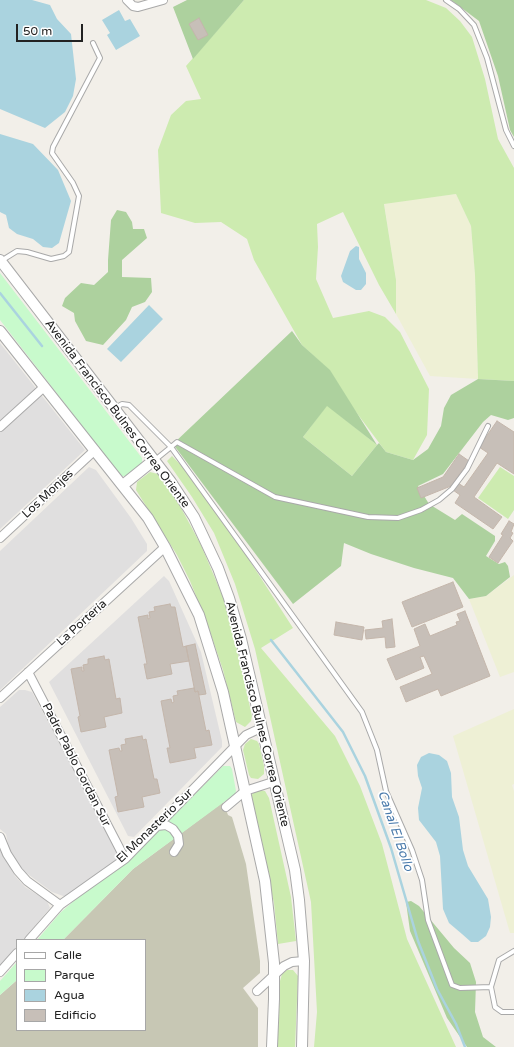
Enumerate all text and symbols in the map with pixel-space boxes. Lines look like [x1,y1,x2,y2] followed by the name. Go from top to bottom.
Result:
[18,16,85,42] scale bar
[23,24,52,38] text: 50 m
[41,317,193,511] street label: Avenida Francisco Bulnes Correa Oriente
[19,467,77,521] street label: Los Monjes
[54,597,110,649] street label: La Portería
[222,600,292,828] street label: Avenida Francisco Bulnes Correa Oriente
[39,701,113,829] street label: Padre Pablo Gordan Sur
[114,786,196,866] street label: El Monasterio Sur
[374,789,416,873] water label: Canal El Bollo
[16,939,146,1031] legend
[54,948,82,962] text: Calle
[54,968,95,982] text: Parque
[54,988,84,1002] text: Agua
[54,1008,96,1022] text: Edificio

